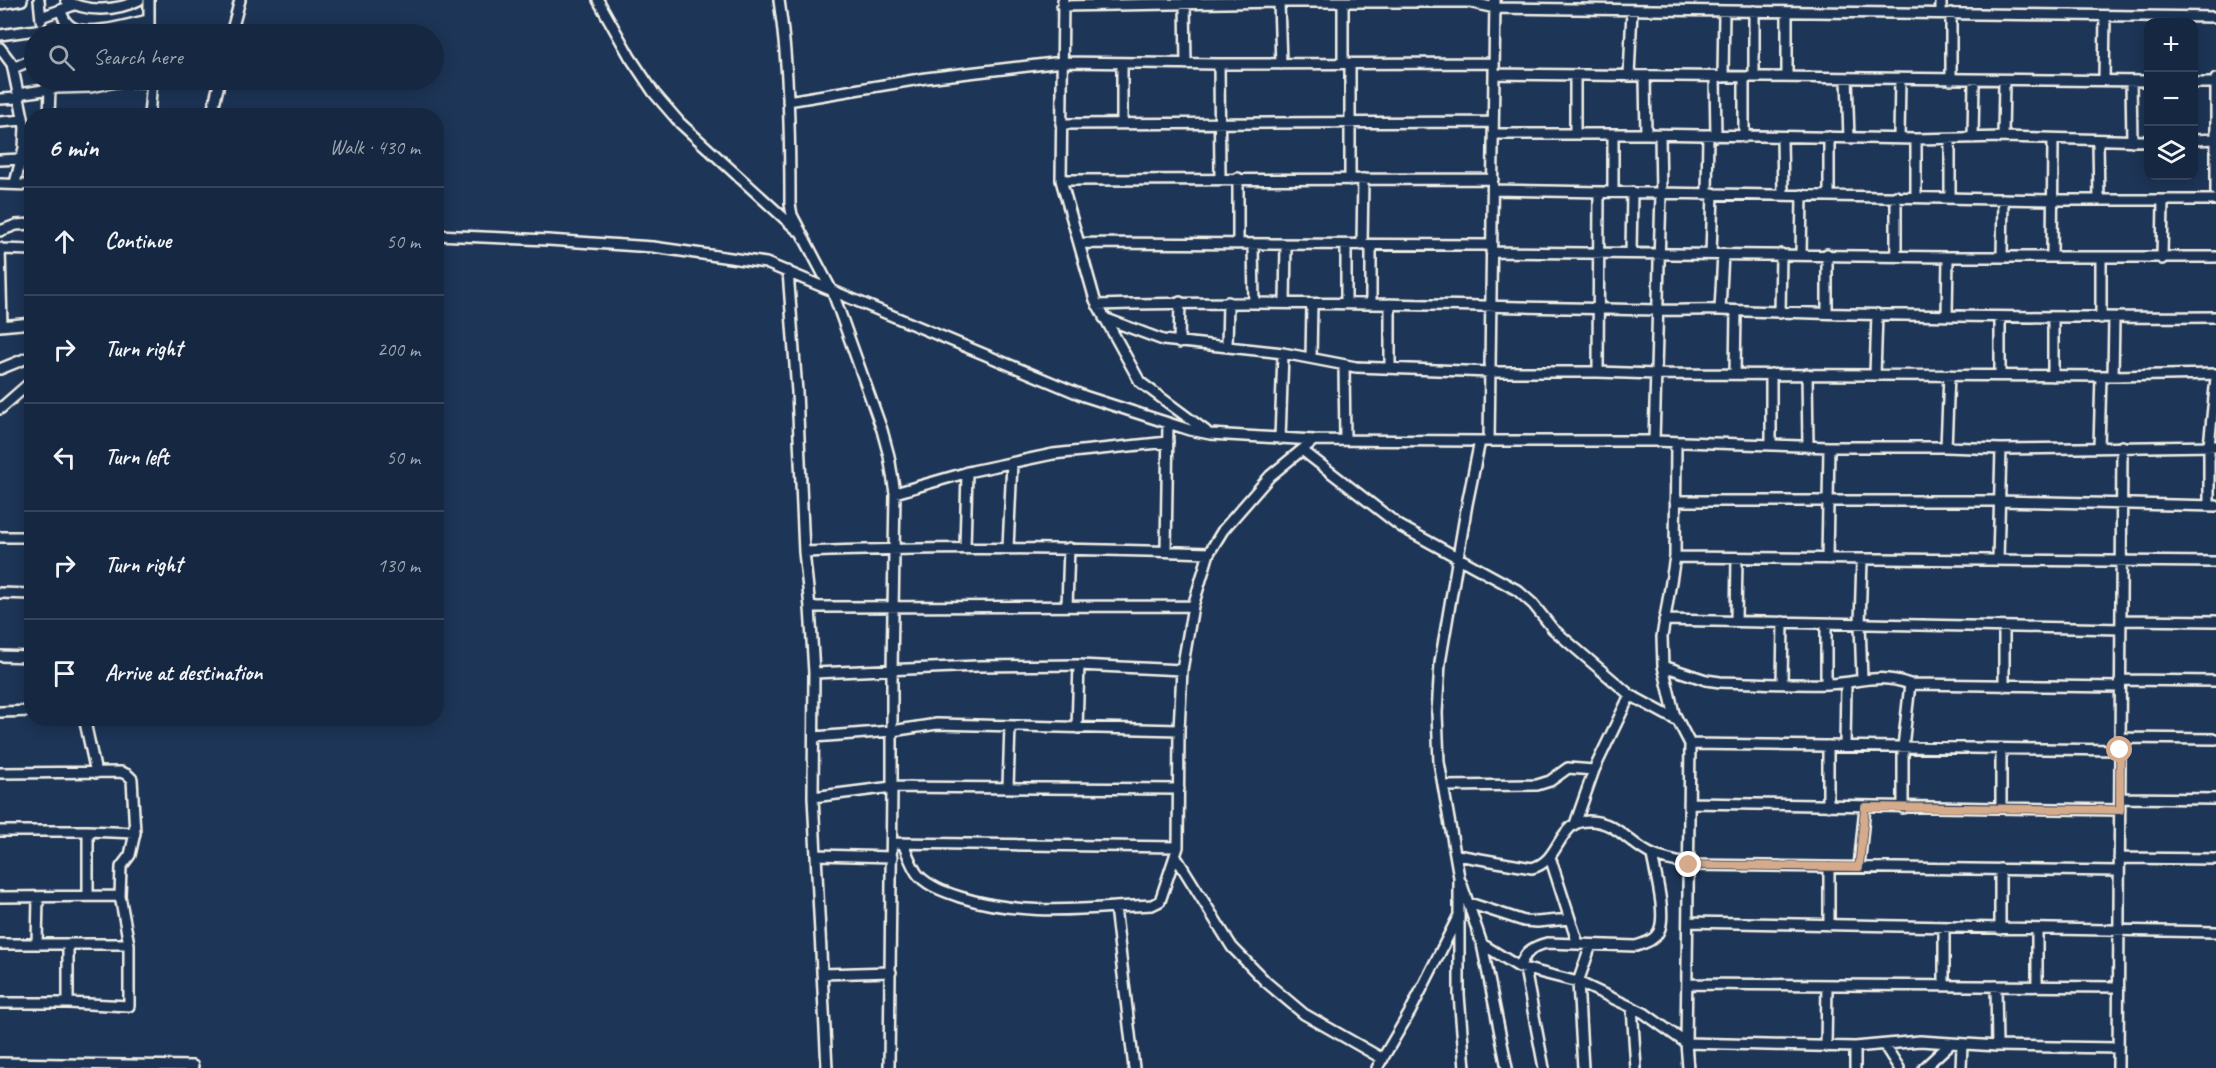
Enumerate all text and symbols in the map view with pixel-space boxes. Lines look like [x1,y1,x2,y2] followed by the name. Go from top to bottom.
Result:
[2144,18,2198,180] map controls
[2144,18,2198,72] button: +
[24,24,444,90] search box
[45,41,78,74] icon: search
[93,43,183,71] text: Search here
[2144,72,2198,126] button: −
[2144,126,2198,180] button: layers
[48,131,98,164] text: 6 min
[330,135,420,160] text: Walk · 430 m
[48,225,81,258] icon: ahead
[105,227,171,255] text: Continue
[386,229,420,254] text: 50 m
[48,333,81,366] icon: right
[105,335,182,363] text: Turn right
[377,337,420,362] text: 200 m
[48,441,81,474] icon: left
[105,443,169,471] text: Turn left
[386,445,420,470] text: 50 m
[48,549,81,582] icon: right
[105,551,182,579] text: Turn right
[377,553,420,578] text: 130 m
[48,657,81,690] icon: arrive
[105,659,262,687] text: Arrive at destination
[2106,736,2132,762] route start
[1675,851,1701,877] route end

